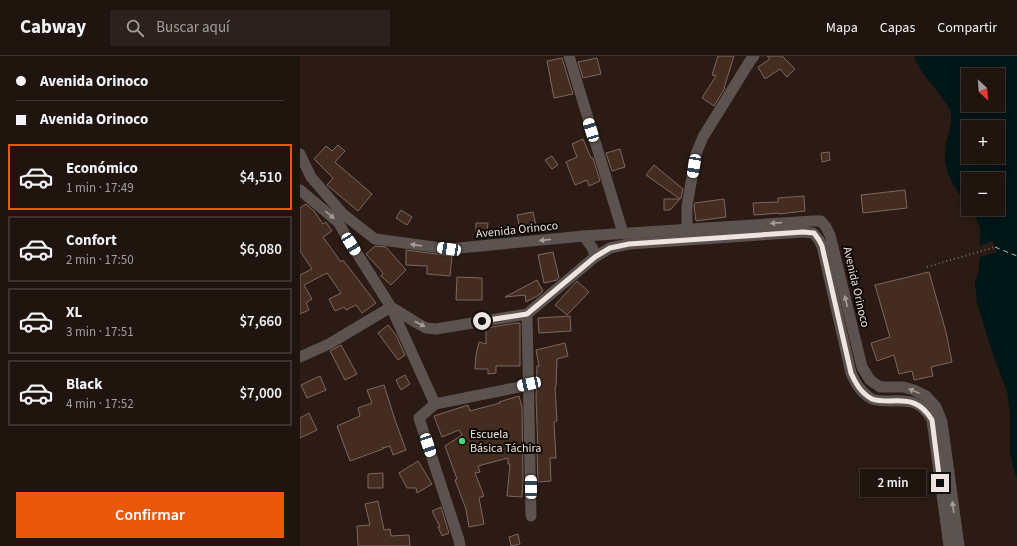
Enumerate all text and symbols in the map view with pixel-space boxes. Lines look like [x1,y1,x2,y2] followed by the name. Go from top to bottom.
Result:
[110,10,390,46] search box
[20,14,86,41] text: Cabway
[124,17,146,39] icon: search
[156,17,230,38] text: Buscar aquí
[826,18,858,38] text: Mapa
[880,18,915,38] text: Capas
[937,18,997,38] text: Compartir
[961,68,1005,112] north arrow
[961,68,1005,216] map controls
[40,71,148,92] text: Avenida Orinoco
[40,109,148,130] text: Avenida Orinoco
[582,117,600,143] car
[961,120,1005,164] button: +
[686,153,702,179] car
[66,158,138,179] text: Económico
[18,159,54,195] icon: car
[239,167,282,188] text: $4,510
[961,172,1005,216] button: −
[66,179,134,197] text: 1 min · 17:49
[325,211,335,220] one-way arrow
[475,217,559,243] street label: Avenida Orinoco
[770,220,782,227] one-way arrow
[66,230,117,251] text: Confort
[18,231,54,267] icon: car
[340,231,362,257] car
[539,236,551,243] one-way arrow
[239,239,282,260] text: $6,080
[436,241,462,257] car
[410,242,422,248] one-way arrow
[838,245,874,329] street label: Avenida Orinoco
[66,251,134,269] text: 2 min · 17:50
[843,295,849,308] one-way arrow
[66,302,82,323] text: XL
[18,303,54,339] icon: car
[239,311,282,332] text: $7,660
[473,312,491,330] route start
[414,321,425,327] one-way arrow
[66,323,134,341] text: 3 min · 17:51
[66,374,103,395] text: Black
[18,375,54,411] icon: car
[516,376,542,392] car
[239,383,282,404] text: $7,000
[908,387,920,393] one-way arrow
[66,395,134,413] text: 4 min · 17:52
[470,426,541,457] place label: Escuela Básica Táchira
[419,432,437,458] car
[457,436,467,446] marker: Escuela Básica Táchira
[860,469,926,497] callout: 2 min
[878,474,908,492] text: 2 min
[931,474,949,492] route end
[525,475,537,499] car
[16,492,284,538] button: Confirmar
[950,501,956,513] one-way arrow

